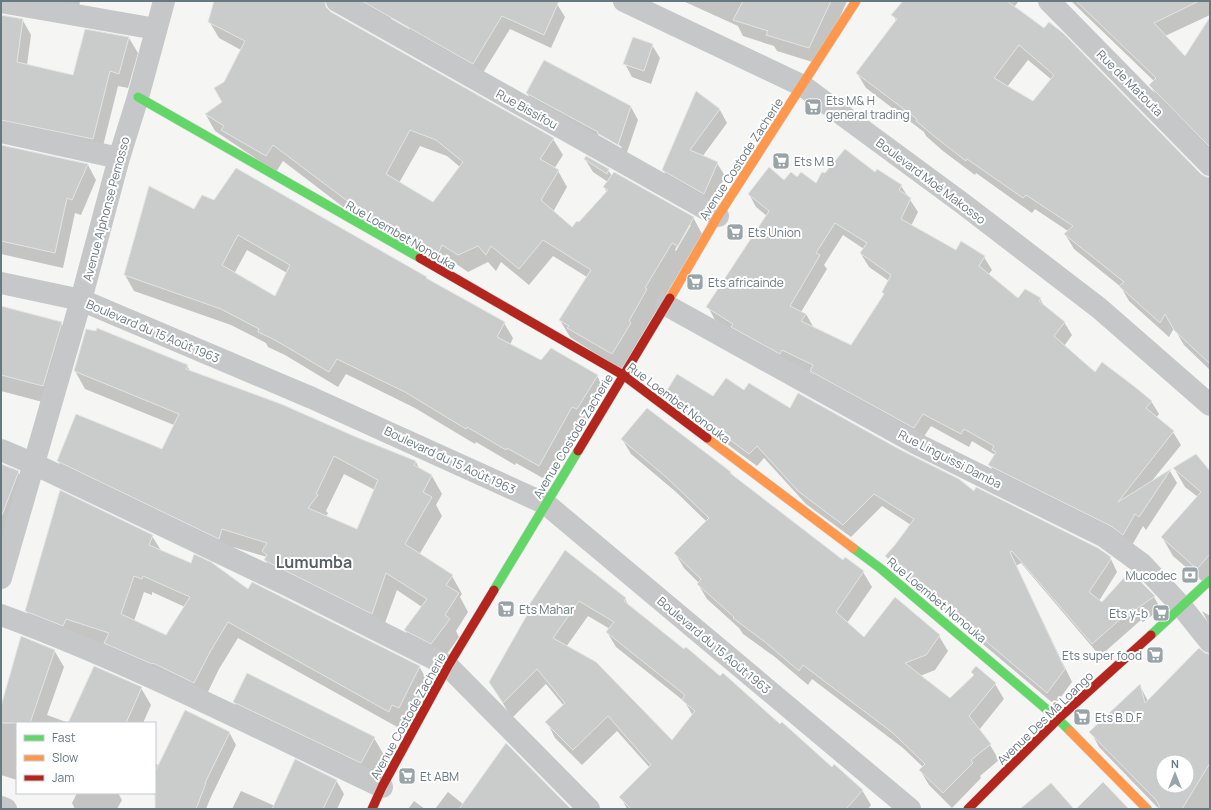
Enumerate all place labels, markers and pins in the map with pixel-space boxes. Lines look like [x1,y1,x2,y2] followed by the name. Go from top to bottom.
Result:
[826,92,910,123] place label: Ets M& H general trading
[803,97,823,117] supermarket icon: Ets M& H general trading
[771,151,791,171] supermarket icon: Ets M B
[794,153,834,170] place label: Ets M B
[725,222,745,242] supermarket icon: Ets Union
[748,224,801,241] place label: Ets Union
[685,272,705,292] supermarket icon: Ets africainde
[708,274,784,291] place label: Ets africainde
[1180,565,1200,585] bank icon: Mucodec
[1125,567,1177,584] place label: Mucodec
[496,599,516,619] supermarket icon: Ets Mahar
[519,601,575,618] place label: Ets Mahar
[1151,603,1171,623] supermarket icon: Ets y-b
[1109,605,1148,622] place label: Ets y-b
[1145,645,1165,665] supermarket icon: Ets super food
[1062,647,1142,664] place label: Ets super food
[1072,707,1092,727] supermarket icon: Ets B.D.F
[1095,709,1142,726] place label: Ets B.D.F
[397,766,417,786] supermarket icon: Et ABM
[420,768,459,785] place label: Et ABM

